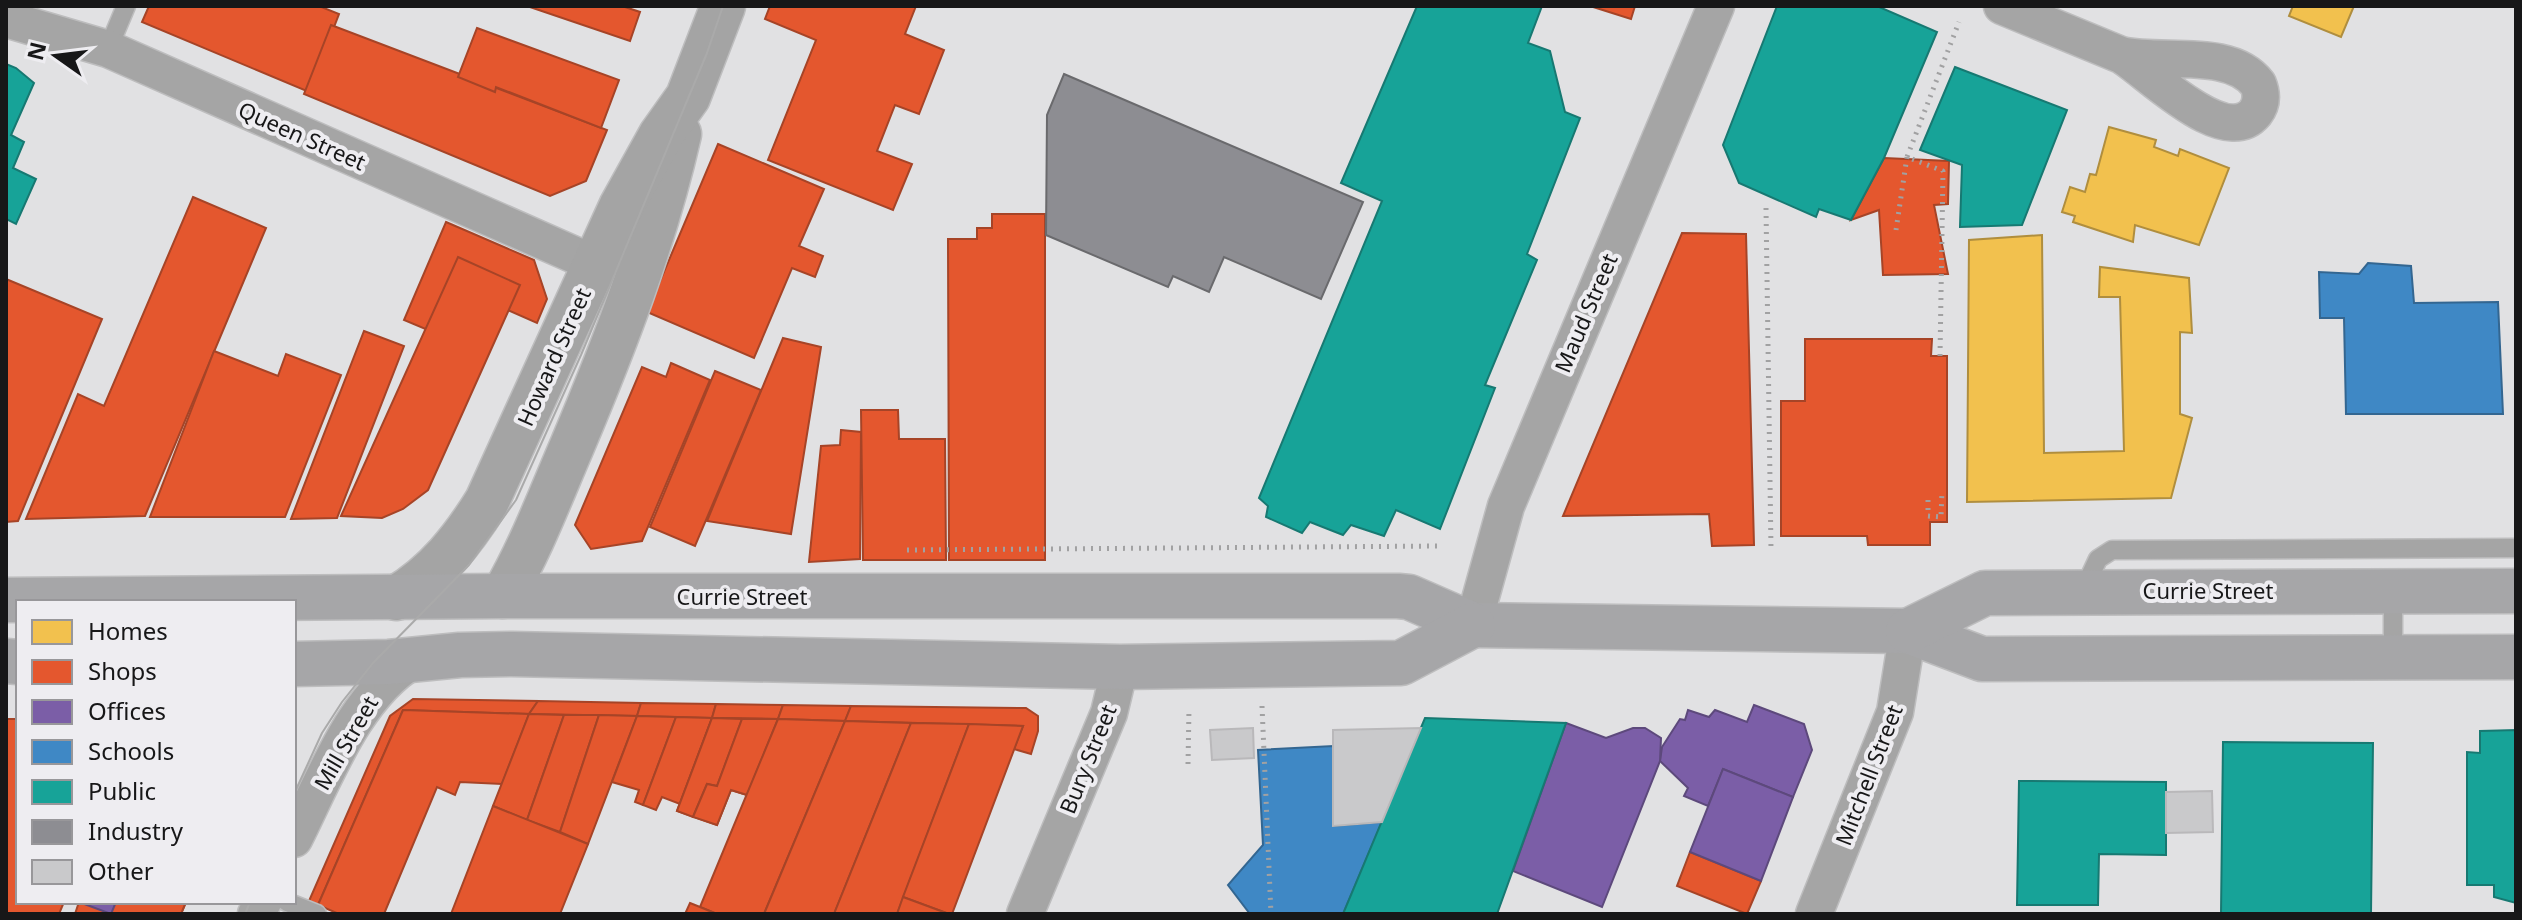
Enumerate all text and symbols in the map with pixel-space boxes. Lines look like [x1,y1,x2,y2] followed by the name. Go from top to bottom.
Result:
[16,16,96,96] north arrow
[19,39,52,63] text: N
[234,94,371,177] street label: Queen Street
[1547,248,1624,377] street label: Maud Street
[509,283,597,430] street label: Howard Street
[2143,575,2274,605] street label: Currie Street
[677,581,808,611] street label: Currie Street
[16,600,296,904] legend
[88,614,168,647] text: Homes
[88,654,157,687] text: Shops
[306,690,384,795] street label: Mill Street
[88,694,166,727] text: Offices
[1052,699,1123,818] street label: Bury Street
[1827,700,1909,849] street label: Mitchell Street
[88,734,174,767] text: Schools
[88,774,156,807] text: Public
[88,814,184,847] text: Industry
[88,854,154,887] text: Other

